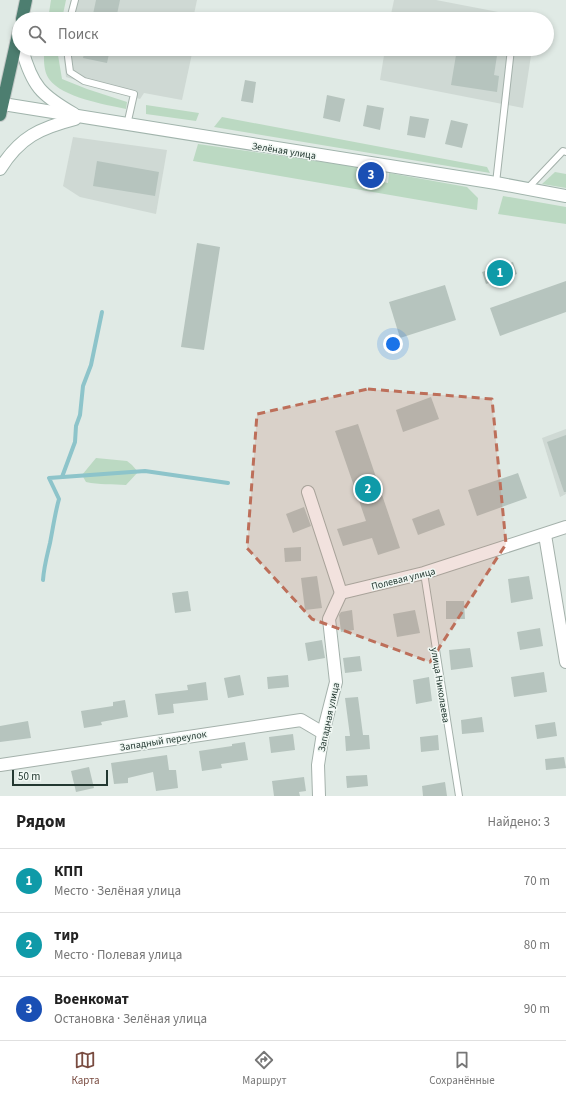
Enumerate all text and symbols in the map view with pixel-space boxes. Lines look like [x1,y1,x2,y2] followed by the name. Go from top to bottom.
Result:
[12,12,554,56] search box
[26,23,48,45] icon: search
[58,24,99,45] text: Поиск
[251,139,317,163] street label: Зелёная улица
[358,160,384,190] pin: 3
[487,258,513,288] pin: 1
[383,334,403,354] your location
[355,474,381,504] pin: 2
[370,564,437,594] street label: Полевая улица
[427,647,453,724] street label: улица Николаева
[315,681,343,753] street label: Западная улица
[119,727,208,755] street label: Западный переулок
[12,768,108,787] scale bar
[18,769,40,784] text: 50 m
[16,810,66,834] text: Рядом
[488,813,550,831] text: Найдено: 3
[54,861,83,882] text: КПП
[26,872,32,890] text: 1
[524,872,550,890] text: 70 m
[54,882,181,900] text: Место · Зелёная улица
[54,925,79,946] text: тир
[26,936,32,954] text: 2
[524,936,550,954] text: 80 m
[54,946,182,964] text: Место · Полевая улица
[54,989,129,1010] text: Военкомат
[26,1000,32,1018] text: 3
[524,1000,550,1018] text: 90 m
[54,1010,207,1028] text: Остановка · Зелёная улица
[71,1049,100,1088] tab: Карта
[242,1049,287,1088] tab: Маршрут
[429,1049,495,1088] tab: Сохранённые

